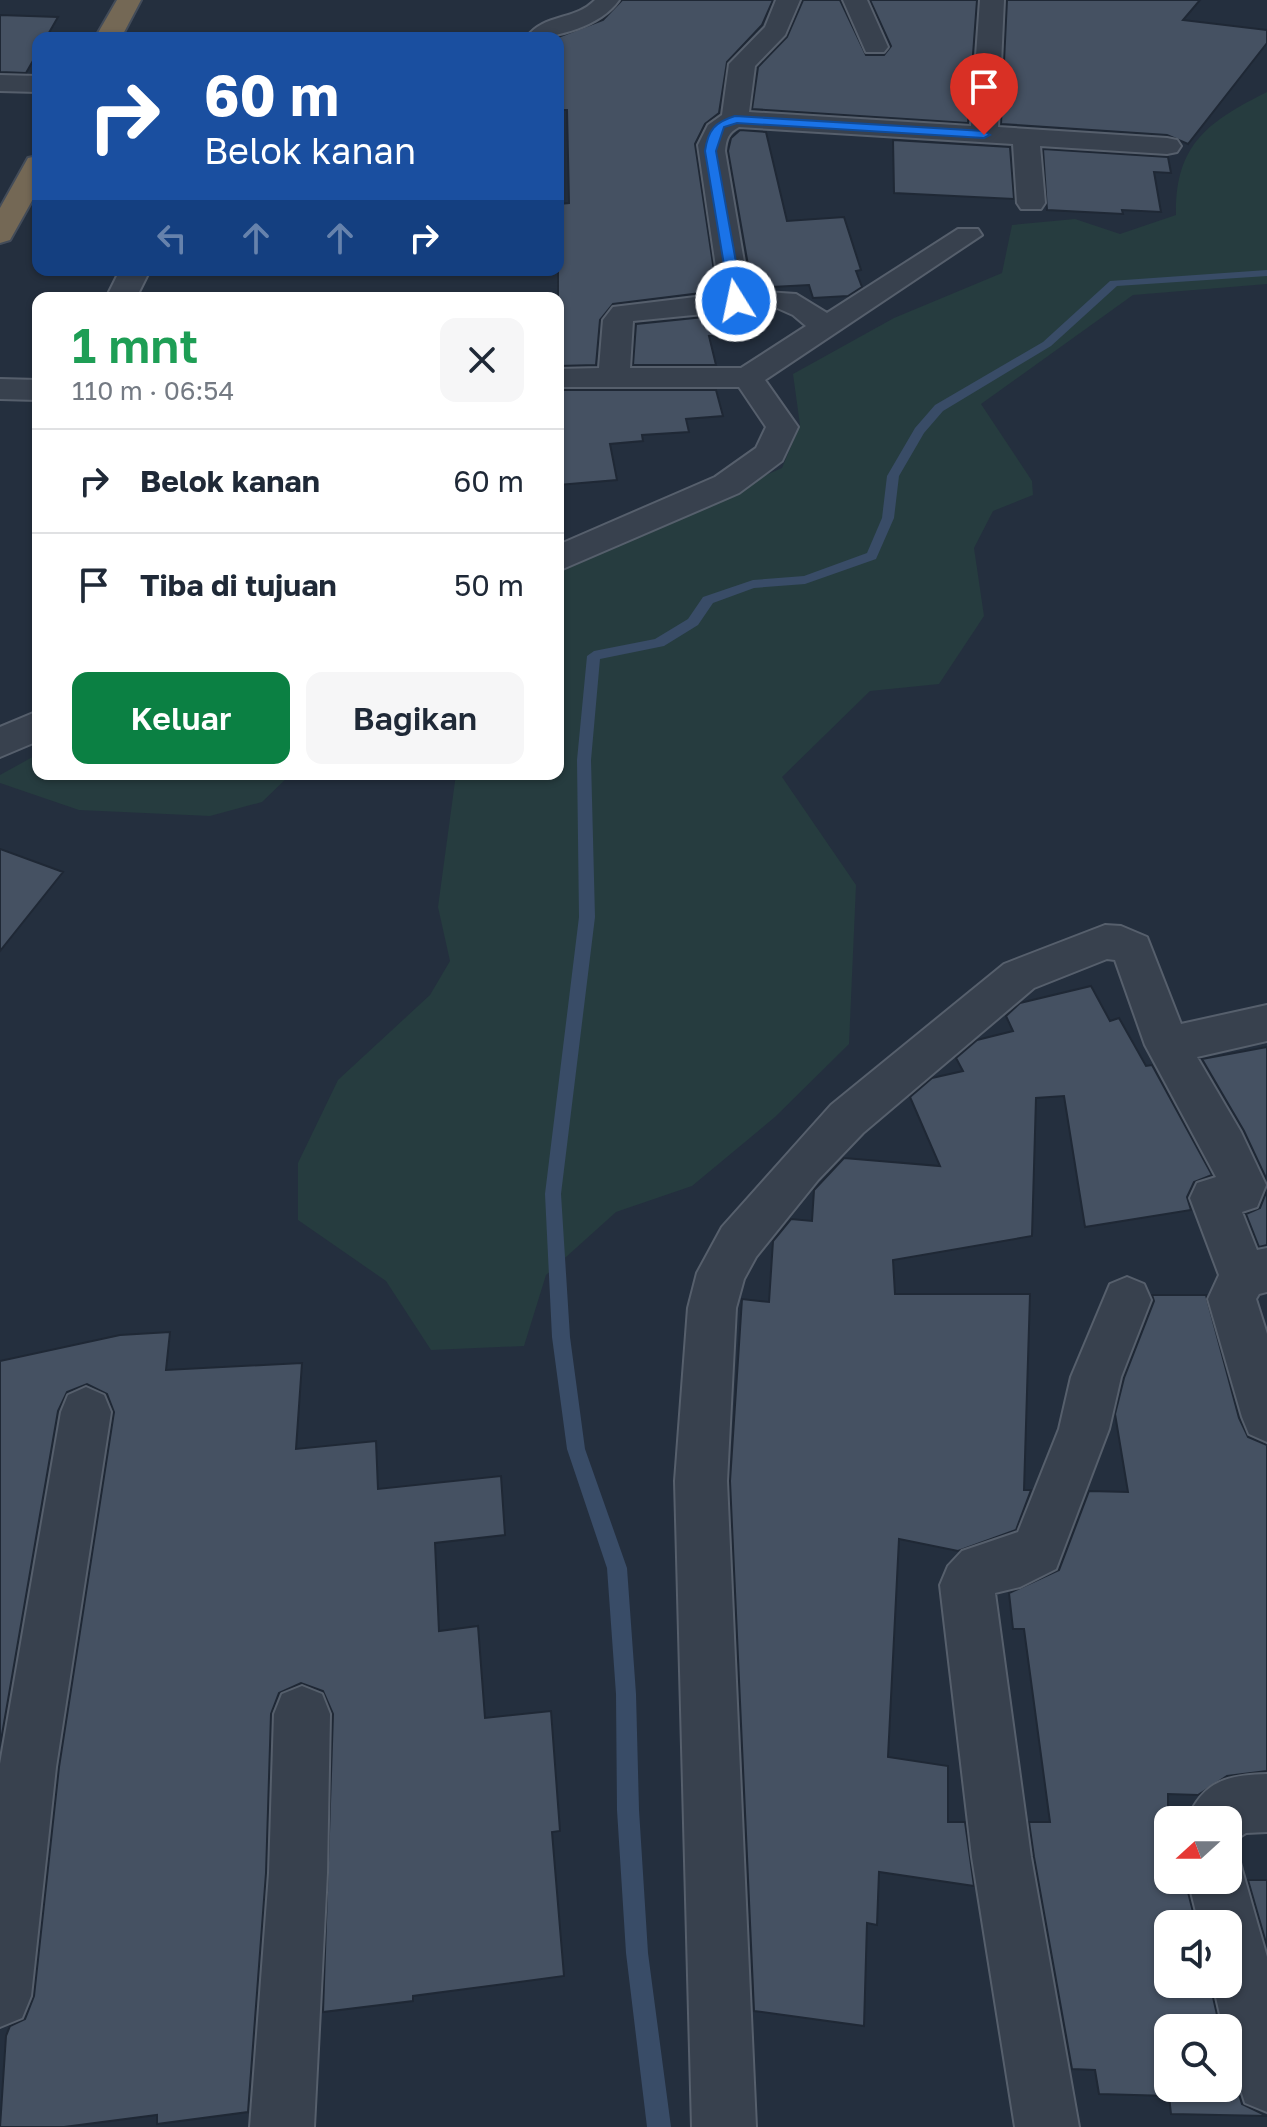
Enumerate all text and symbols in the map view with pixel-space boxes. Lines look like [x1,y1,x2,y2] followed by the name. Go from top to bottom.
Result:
[950,53,1018,135] pin
[204,61,339,128] text: 60 m
[72,64,176,168] icon: right
[962,65,1006,109] icon: arrive
[204,129,416,172] text: Belok kanan
[150,216,194,260] icon: left
[234,216,278,260] icon: ahead
[318,216,362,260] icon: ahead
[402,216,446,260] icon: right
[694,259,778,343] position arrow
[72,316,198,374] text: 1 mnt
[440,318,524,402] button: close
[72,375,234,406] text: 110 m · 06:54
[72,459,116,503] icon: right
[140,463,320,499] text: Belok kanan
[453,463,524,499] text: 60 m
[72,563,116,607] icon: arrive
[140,567,337,603] text: Tiba di tujuan
[454,567,524,603] text: 50 m
[72,672,290,764] button: Keluar
[306,672,524,764] button: Bagikan
[1154,1806,1242,1894] north arrow
[1154,1806,1242,2102] map controls
[1154,1910,1242,1998] button: sound
[1154,2014,1242,2102] button: search

